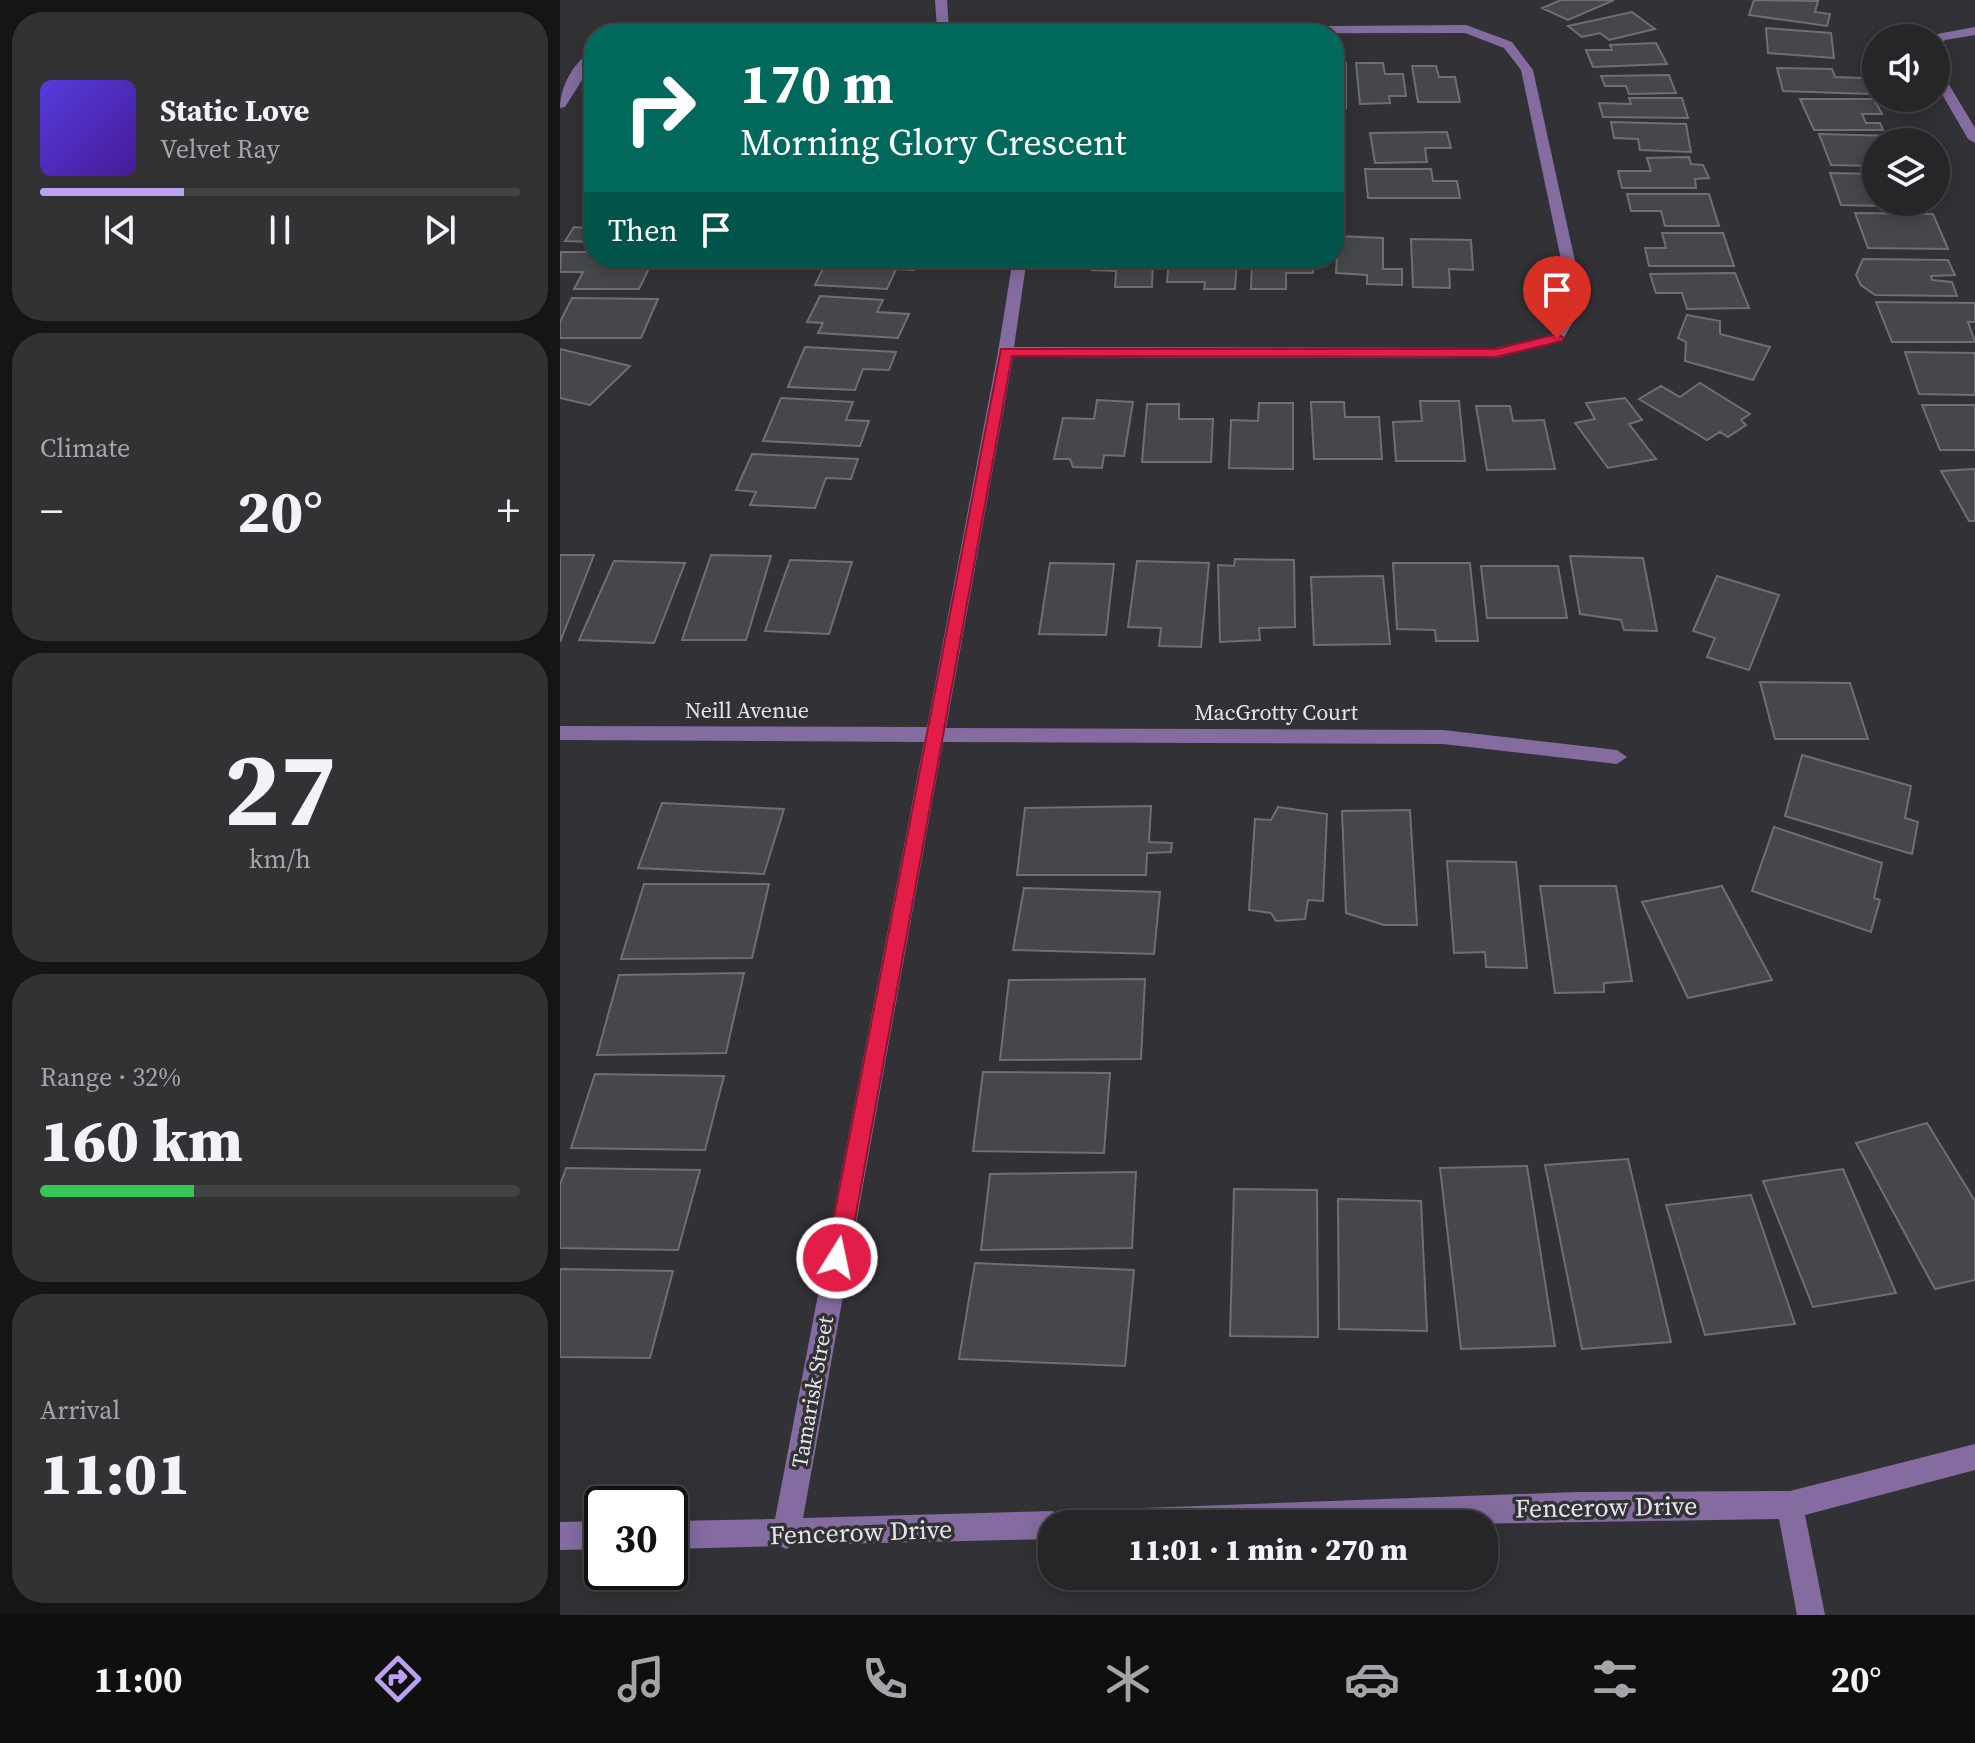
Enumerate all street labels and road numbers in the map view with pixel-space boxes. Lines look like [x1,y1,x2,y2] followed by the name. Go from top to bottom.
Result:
[685,695,809,725] street label: Neill Avenue
[1194,697,1359,727] street label: MacGrotty Court
[784,1313,840,1470] street label: Tamarisk Street
[1514,1487,1698,1527] street label: Fencerow Drive
[769,1511,953,1553] street label: Fencerow Drive

